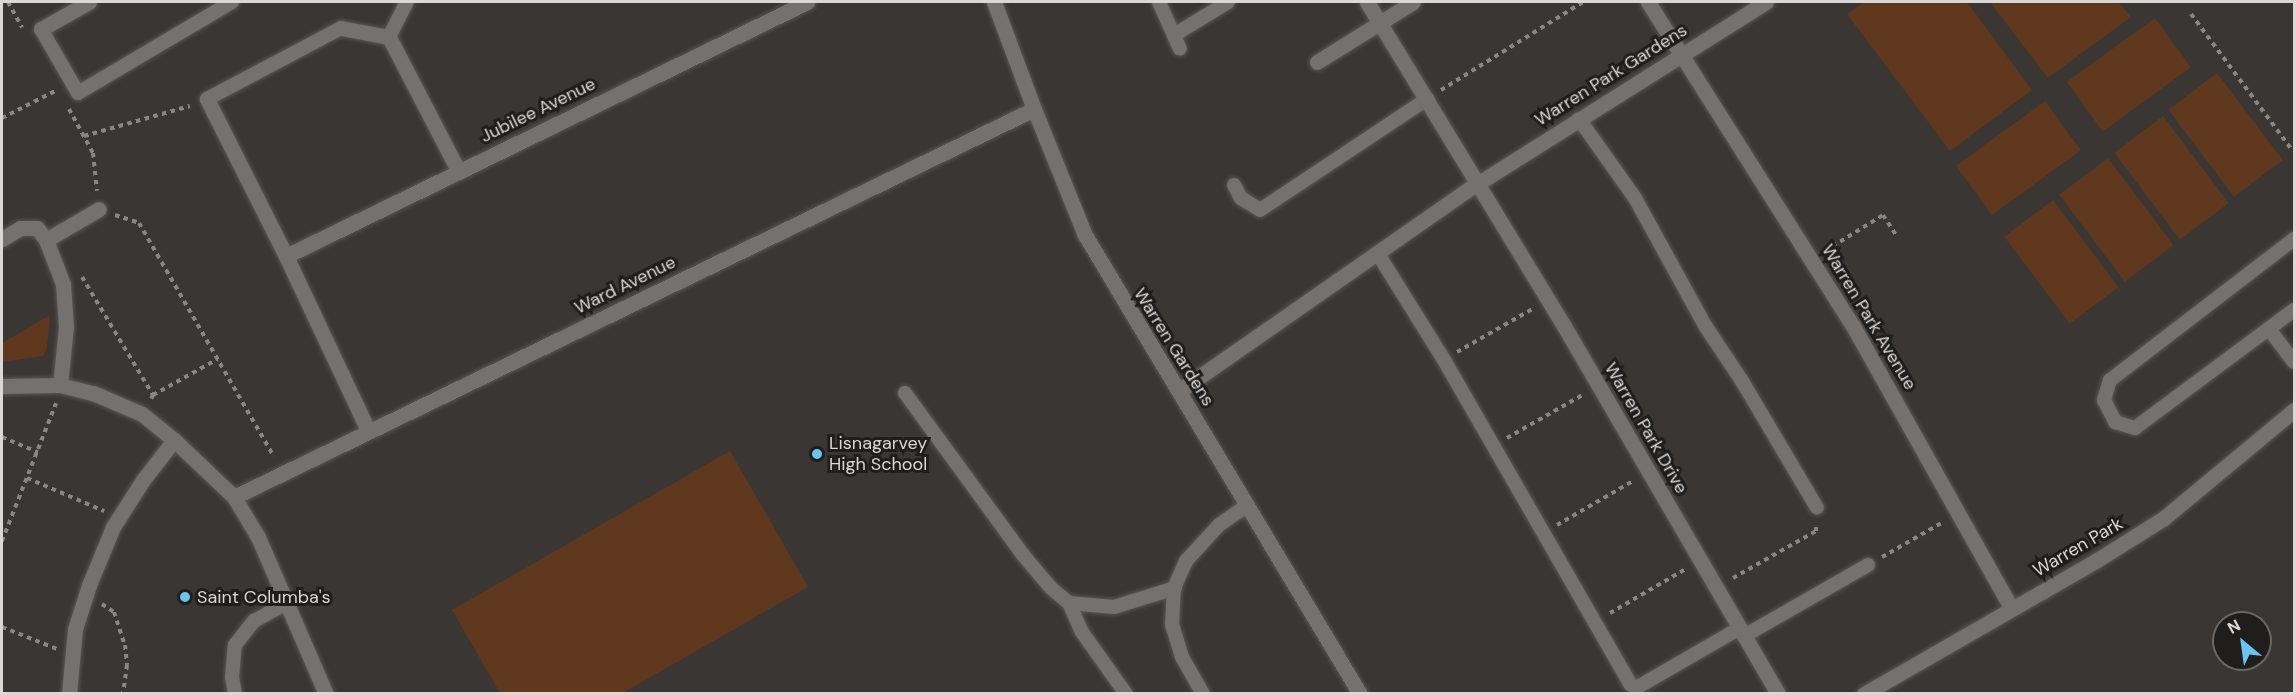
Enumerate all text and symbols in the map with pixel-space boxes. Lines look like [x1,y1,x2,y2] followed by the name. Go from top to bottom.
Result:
[1531,19,1691,131] street label: Warren Park Gardens
[477,73,599,147] street label: Jubilee Avenue
[1817,240,1921,394] street label: Warren Park Avenue
[571,251,679,319] street label: Ward Avenue
[1129,284,1219,410] street label: Warren Gardens
[1600,359,1692,497] street label: Warren Park Drive
[829,433,927,476] place label: Lisnagarvey High School
[810,447,824,461] marker: Lisnagarvey High School
[2029,513,2127,581] street label: Warren Park
[197,586,331,608] place label: Saint Columba's
[178,590,192,604] marker: Saint Columba's
[2212,611,2272,671] north arrow
[2224,615,2244,639] text: N

